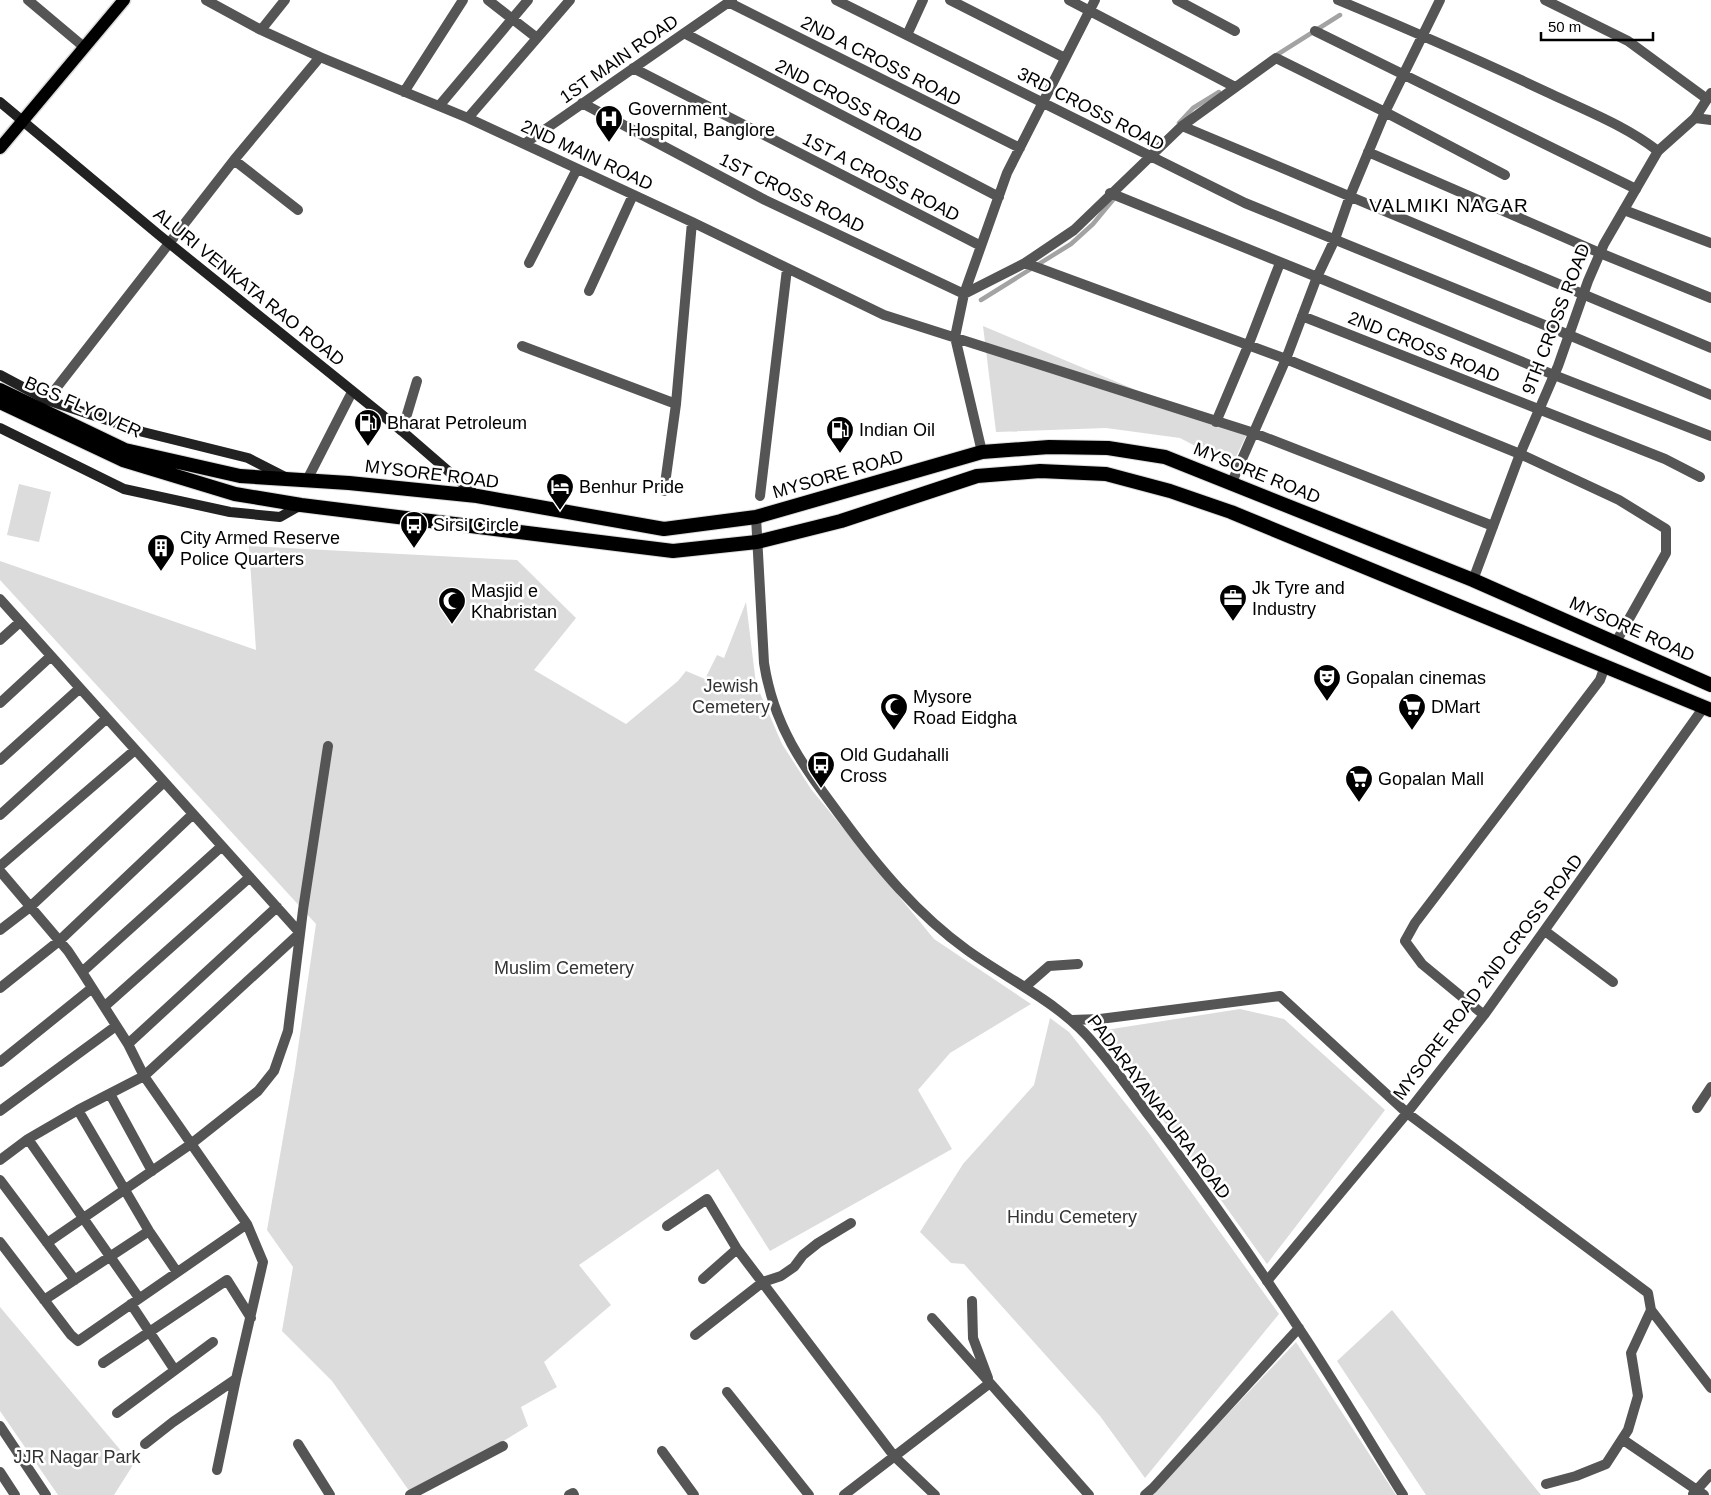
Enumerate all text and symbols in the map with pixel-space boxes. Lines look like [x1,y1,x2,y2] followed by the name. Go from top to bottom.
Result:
[1541,10,1654,42] scale bar
[556,11,682,107] street label: 1ST MAIN ROAD
[798,12,964,110] street label: 2ND A CROSS ROAD
[1548,18,1581,35] text: 50 m
[772,55,926,147] street label: 2ND CROSS ROAD
[1014,63,1168,155] street label: 3RD CROSS ROAD
[628,99,775,140] place label: Government Hospital, Banglore
[594,104,624,143] hospital icon: Government Hospital, Banglore
[518,116,656,194] street label: 2ND MAIN ROAD
[799,129,963,225] street label: 1ST A CROSS ROAD
[716,149,868,237] street label: 1ST CROSS ROAD
[1369,195,1529,216] district label: VALMIKI NAGAR
[150,204,348,370] street label: ALURI VENKATA RAO ROAD
[1518,241,1594,397] street label: 9TH CROSS ROAD
[1345,307,1503,387] street label: 2ND CROSS ROAD
[22,372,144,442] street label: BGS FLYOVER
[353,408,383,447] fuel station icon: Bharat Petroleum
[387,413,527,433] place label: Bharat Petroleum
[825,415,855,454] fuel station icon: Indian Oil
[859,420,935,440] place label: Indian Oil
[1191,438,1323,508] street label: MYSORE ROAD
[770,446,906,502] street label: MYSORE ROAD
[364,456,500,492] street label: MYSORE ROAD
[545,472,575,511] hotel icon: Benhur Pride
[579,477,684,497] place label: Benhur Pride
[399,510,429,549] bus stop icon: Sirsi Circle
[433,515,519,535] place label: Sirsi Circle
[180,528,340,569] place label: City Armed Reserve Police Quarters
[146,533,176,572] building icon: City Armed Reserve Police Quarters
[1252,578,1345,619] place label: Jk Tyre and Industry
[471,581,557,622] place label: Masjid e Khabristan
[1218,583,1248,622] office icon: Jk Tyre and Industry
[437,586,467,625] mosque icon: Masjid e Khabristan
[1566,592,1698,666] street label: MYSORE ROAD
[1312,663,1342,702] theatre icon: Gopalan cinemas
[1346,668,1486,688] place label: Gopalan cinemas
[692,676,770,717] park label: Jewish Cemetery
[913,687,1018,728] place label: Mysore Road Eidgha
[879,692,909,731] mosque icon: Mysore Road Eidgha
[1397,692,1427,731] supermarket icon: DMart
[1431,697,1480,717] place label: DMart
[840,745,949,786] place label: Old Gudahalli Cross
[806,750,836,789] bus stop icon: Old Gudahalli Cross
[1344,764,1374,803] supermarket icon: Gopalan Mall
[1378,769,1484,789] place label: Gopalan Mall
[1389,850,1587,1104] street label: MYSORE ROAD 2ND CROSS ROAD
[494,958,634,978] park label: Muslim Cemetery
[1083,1011,1235,1203] street label: PADARAYANAPURA ROAD
[1007,1207,1137,1227] park label: Hindu Cemetery
[13,1447,142,1467] park label: JJR Nagar Park

